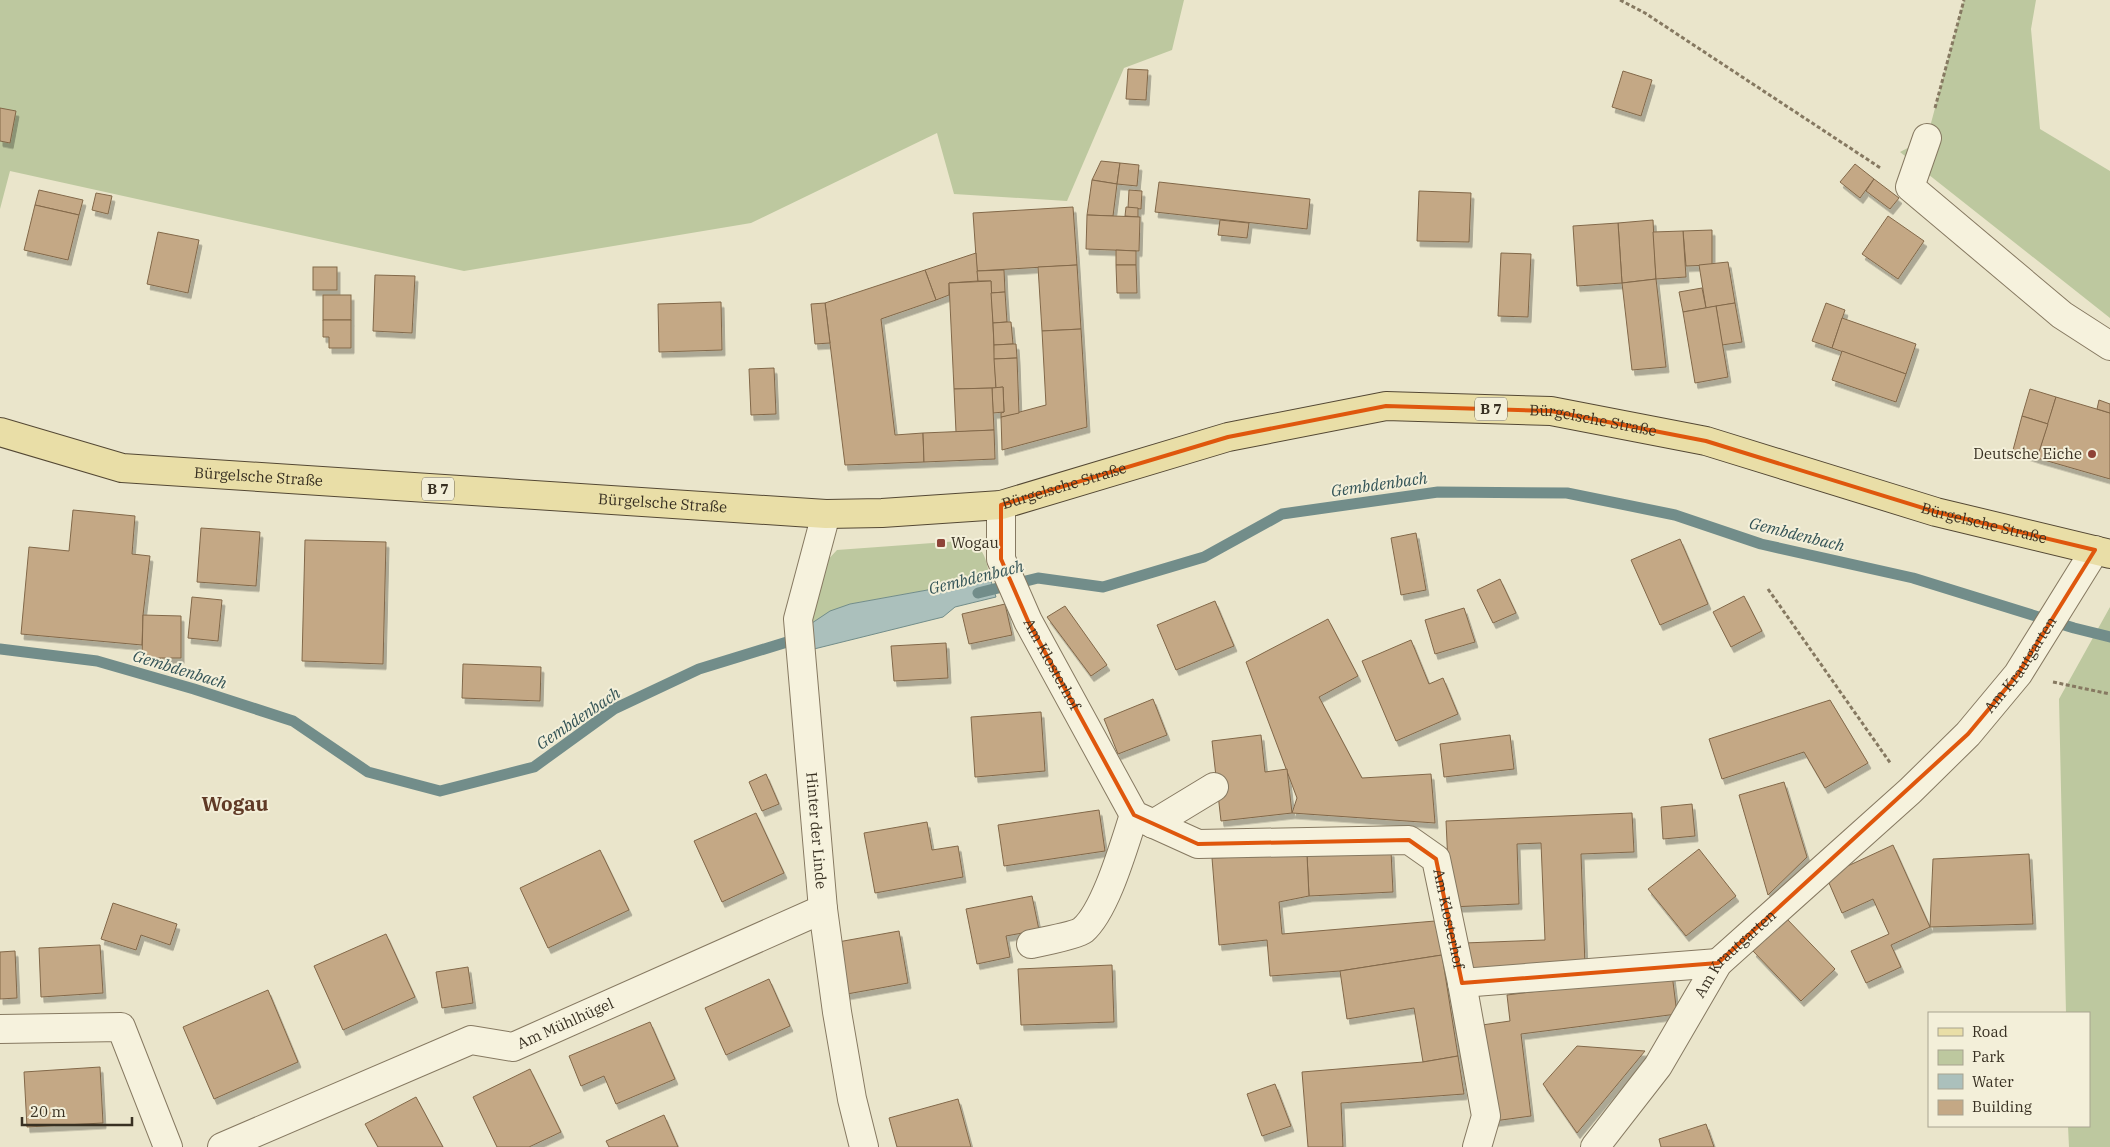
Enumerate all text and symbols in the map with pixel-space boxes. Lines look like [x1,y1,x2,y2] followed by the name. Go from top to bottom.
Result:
[1475,398,1507,420] road number: B 7
[1529,400,1658,440] street label: Bürgelsche Straße
[1973,444,2082,463] place label: Deutsche Eiche
[2086,448,2098,460] marker: Deutsche Eiche
[1000,458,1129,513] street label: Bürgelsche Straße
[193,463,324,490] street label: Bürgelsche Straße
[1329,467,1429,501] water label: Gembdenbach
[422,478,454,500] road number: B 7
[598,489,728,517] street label: Bürgelsche Straße
[1919,498,2049,547] street label: Bürgelsche Straße
[1747,513,1847,556] water label: Gembdenbach
[951,533,999,552] place label: Wogau
[935,537,947,549] marker: Wogau
[926,555,1026,598] water label: Gembdenbach
[1980,612,2061,717] street label: Am Krautgarten
[1019,615,1085,714] street label: Am Klosterhof
[131,645,230,693] water label: Gembdenbach
[532,682,624,753] water label: Gembdenbach
[802,771,831,890] street label: Hinter der Linde
[201,790,269,817] district label: Wogau
[1429,867,1469,971] street label: Am Klosterhof
[1690,905,1780,1001] street label: Am Krautgarten
[514,993,616,1053] street label: Am Mühlhügel
[1928,1012,2090,1127] legend
[1972,1022,2008,1041] text: Road
[1972,1047,2005,1066] text: Park
[1972,1072,2014,1091] text: Water
[22,1094,132,1126] scale bar
[1972,1097,2032,1116] text: Building
[30,1102,66,1121] text: 20 m

